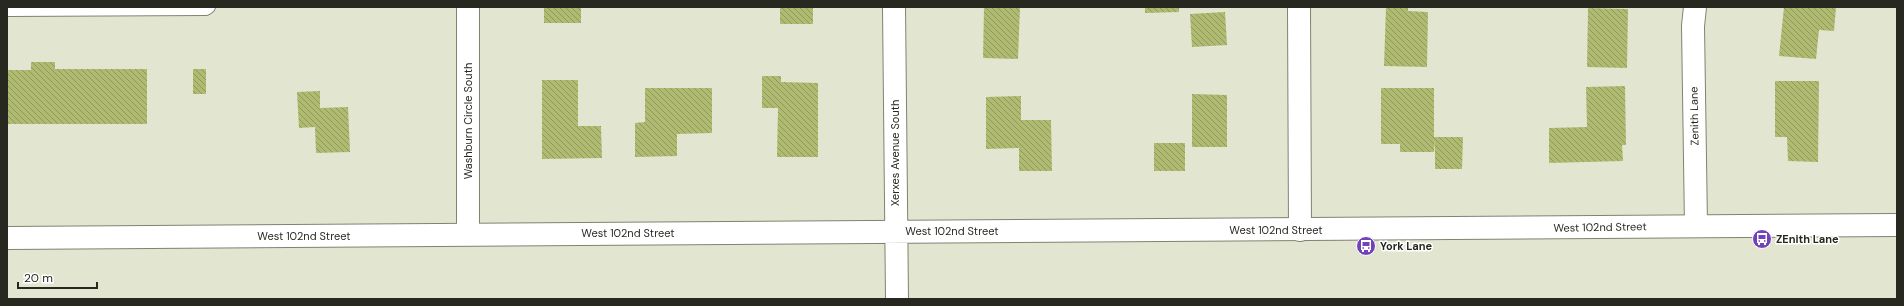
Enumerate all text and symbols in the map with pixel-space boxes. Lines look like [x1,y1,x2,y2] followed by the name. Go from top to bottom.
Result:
[461,63,475,179] street label: Washburn Circle South
[1686,86,1702,146] street label: Zenith Lane
[888,100,902,206] street label: Xerxes Avenue South
[1553,219,1647,235] street label: West 102nd Street
[1229,223,1323,237] street label: West 102nd Street
[905,224,999,238] street label: West 102nd Street
[581,226,675,240] street label: West 102nd Street
[1751,228,1773,250] bus stop icon: ZEnith Lane
[257,229,351,243] street label: West 102nd Street
[1776,232,1839,246] place label: ZEnith Lane
[1355,235,1377,257] bus stop icon: York Lane
[1380,239,1433,253] place label: York Lane
[18,264,97,290] scale bar
[24,270,53,286] text: 20 m

